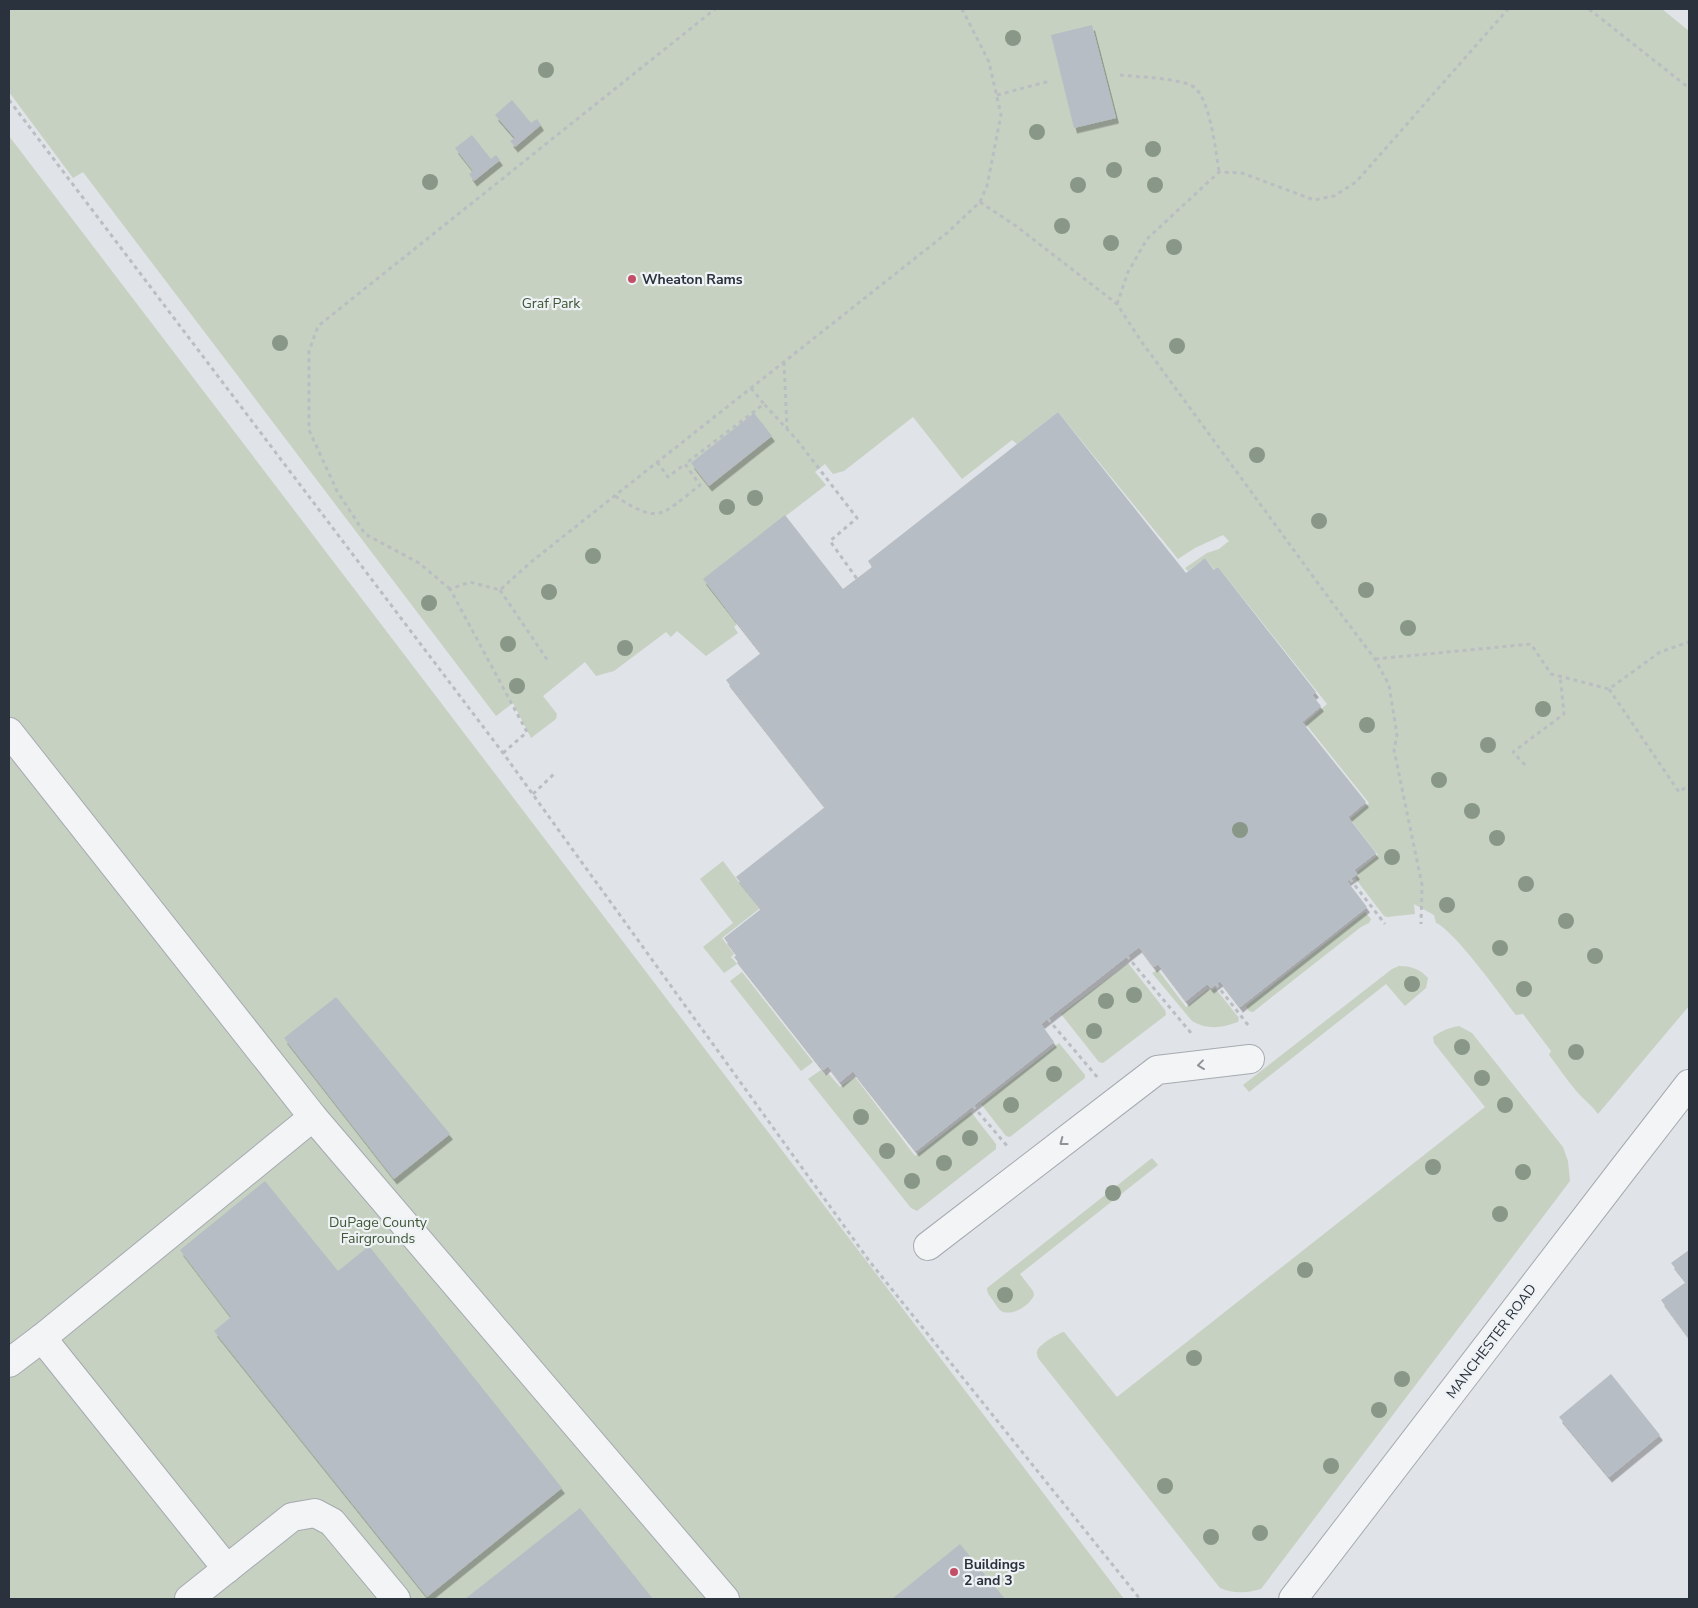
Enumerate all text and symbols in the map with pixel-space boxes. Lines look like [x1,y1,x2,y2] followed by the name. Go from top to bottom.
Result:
[642,270,743,289] place label: Wheaton Rams
[626,273,638,285] marker: Wheaton Rams
[522,294,581,313] park label: Graf Park
[1197,1059,1205,1070] one-way arrow
[1060,1137,1069,1145] one-way arrow
[329,1213,428,1248] park label: DuPage County Fairgrounds
[1442,1280,1541,1403] street label: MANCHESTER ROAD
[964,1555,1025,1590] place label: Buildings 2 and 3
[948,1566,960,1578] marker: Buildings 2 and 3

